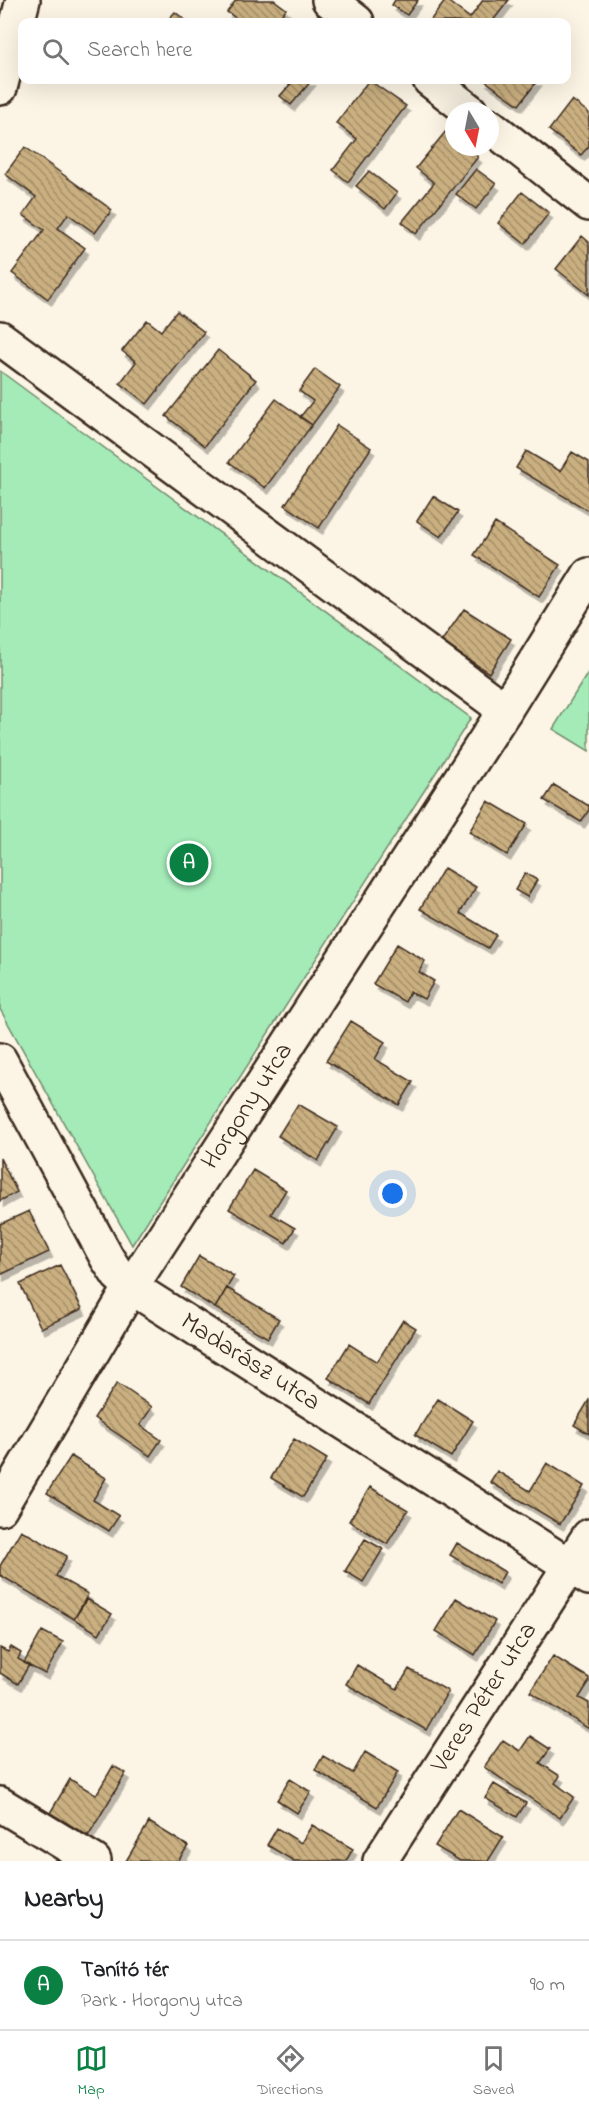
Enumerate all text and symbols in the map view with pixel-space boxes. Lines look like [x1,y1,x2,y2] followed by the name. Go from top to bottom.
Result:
[18,18,571,84] search box
[39,35,72,68] icon: search
[87,35,192,67] text: Search here
[445,102,499,156] north arrow
[170,840,208,886] pin: A
[193,1035,303,1178] street label: Horgony utca
[378,1179,407,1208] your location
[172,1304,328,1421] street label: Madarász utca
[422,1615,548,1782] street label: Veres Péter utca
[24,1881,103,1919] text: Nearby
[81,1955,169,1987] text: Tanító tér
[37,1971,50,2000] text: A
[530,1971,565,2000] text: 90 m
[81,1987,243,2016] text: Park · Horgony utca
[75,2042,108,2102] tab: Map
[257,2042,323,2102] tab: Directions
[473,2042,514,2102] tab: Saved

